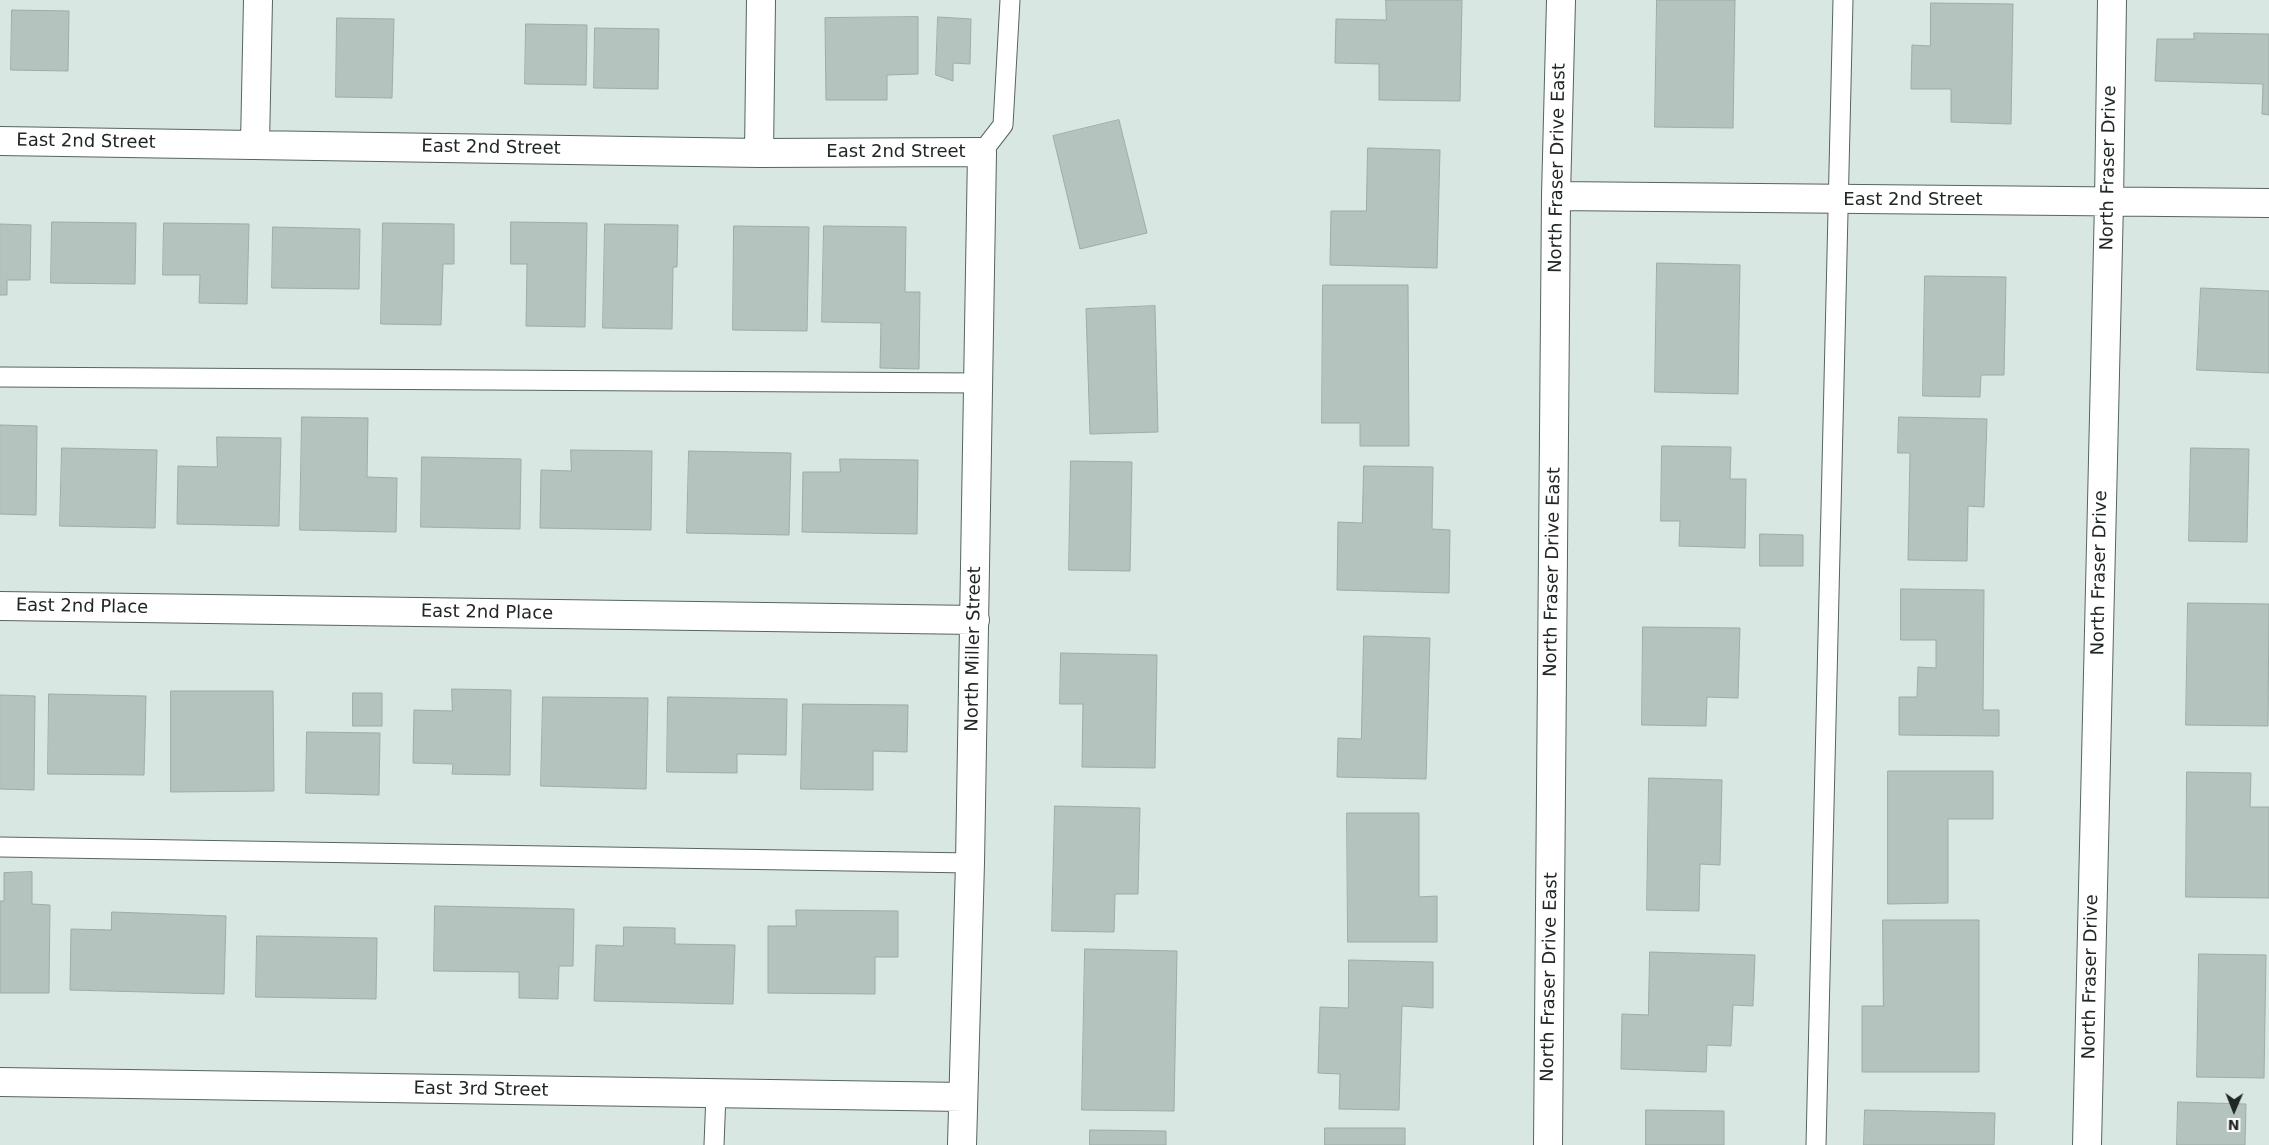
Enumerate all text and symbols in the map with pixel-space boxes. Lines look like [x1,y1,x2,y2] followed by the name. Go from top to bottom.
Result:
[1545,63,1571,273] street label: North Fraser Drive East
[2097,85,2121,251] street label: North Fraser Drive
[16,130,156,154] street label: East 2nd Street
[421,136,561,160] street label: East 2nd Street
[826,141,966,163] street label: East 2nd Street
[1843,189,1983,211] street label: East 2nd Street
[1540,467,1566,677] street label: North Fraser Drive East
[2088,490,2112,656] street label: North Fraser Drive
[962,566,986,732] street label: North Miller Street
[16,595,148,619] street label: East 2nd Place
[421,601,553,625] street label: East 2nd Place
[1537,872,1563,1082] street label: North Fraser Drive East
[2079,894,2103,1060] street label: North Fraser Drive
[413,1078,549,1102] street label: East 3rd Street
[2209,1085,2259,1135] north arrow
[2228,1117,2240,1133] text: N

